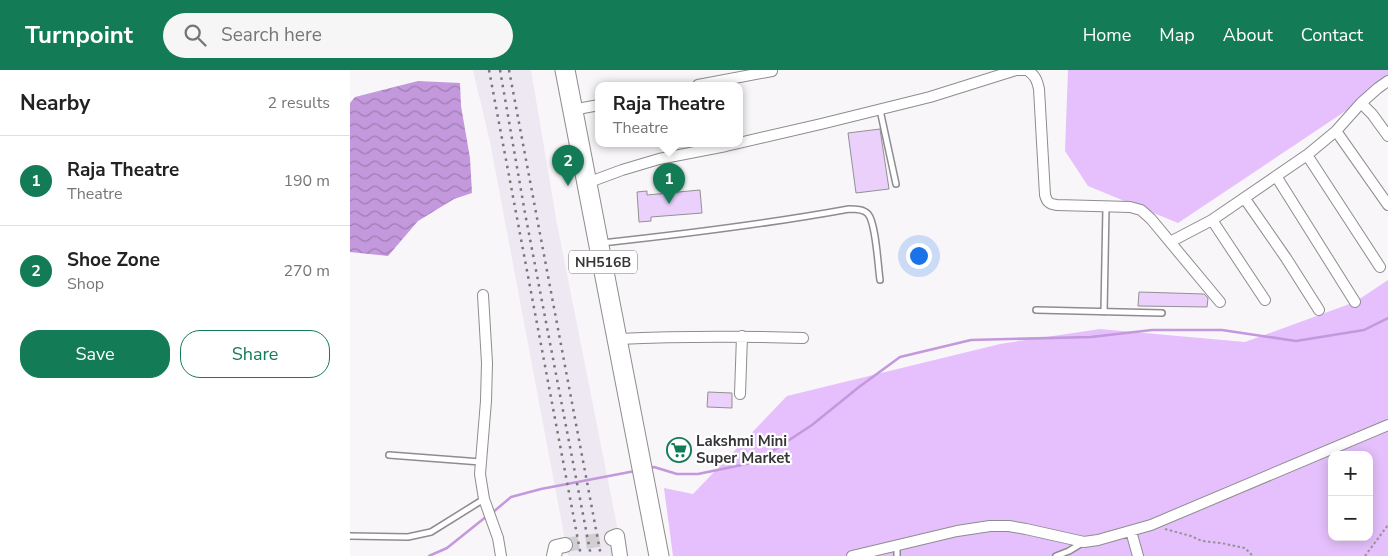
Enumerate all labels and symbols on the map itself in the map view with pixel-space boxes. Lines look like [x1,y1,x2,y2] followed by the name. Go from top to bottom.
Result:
[552,145,584,186] pin: 2
[653,163,685,204] pin: 1
[906,243,932,269] your location
[569,250,637,273] road number: NH516B
[696,431,790,468] place label: Lakshmi Mini Super Market
[666,437,692,463] supermarket icon: Lakshmi Mini Super Market

